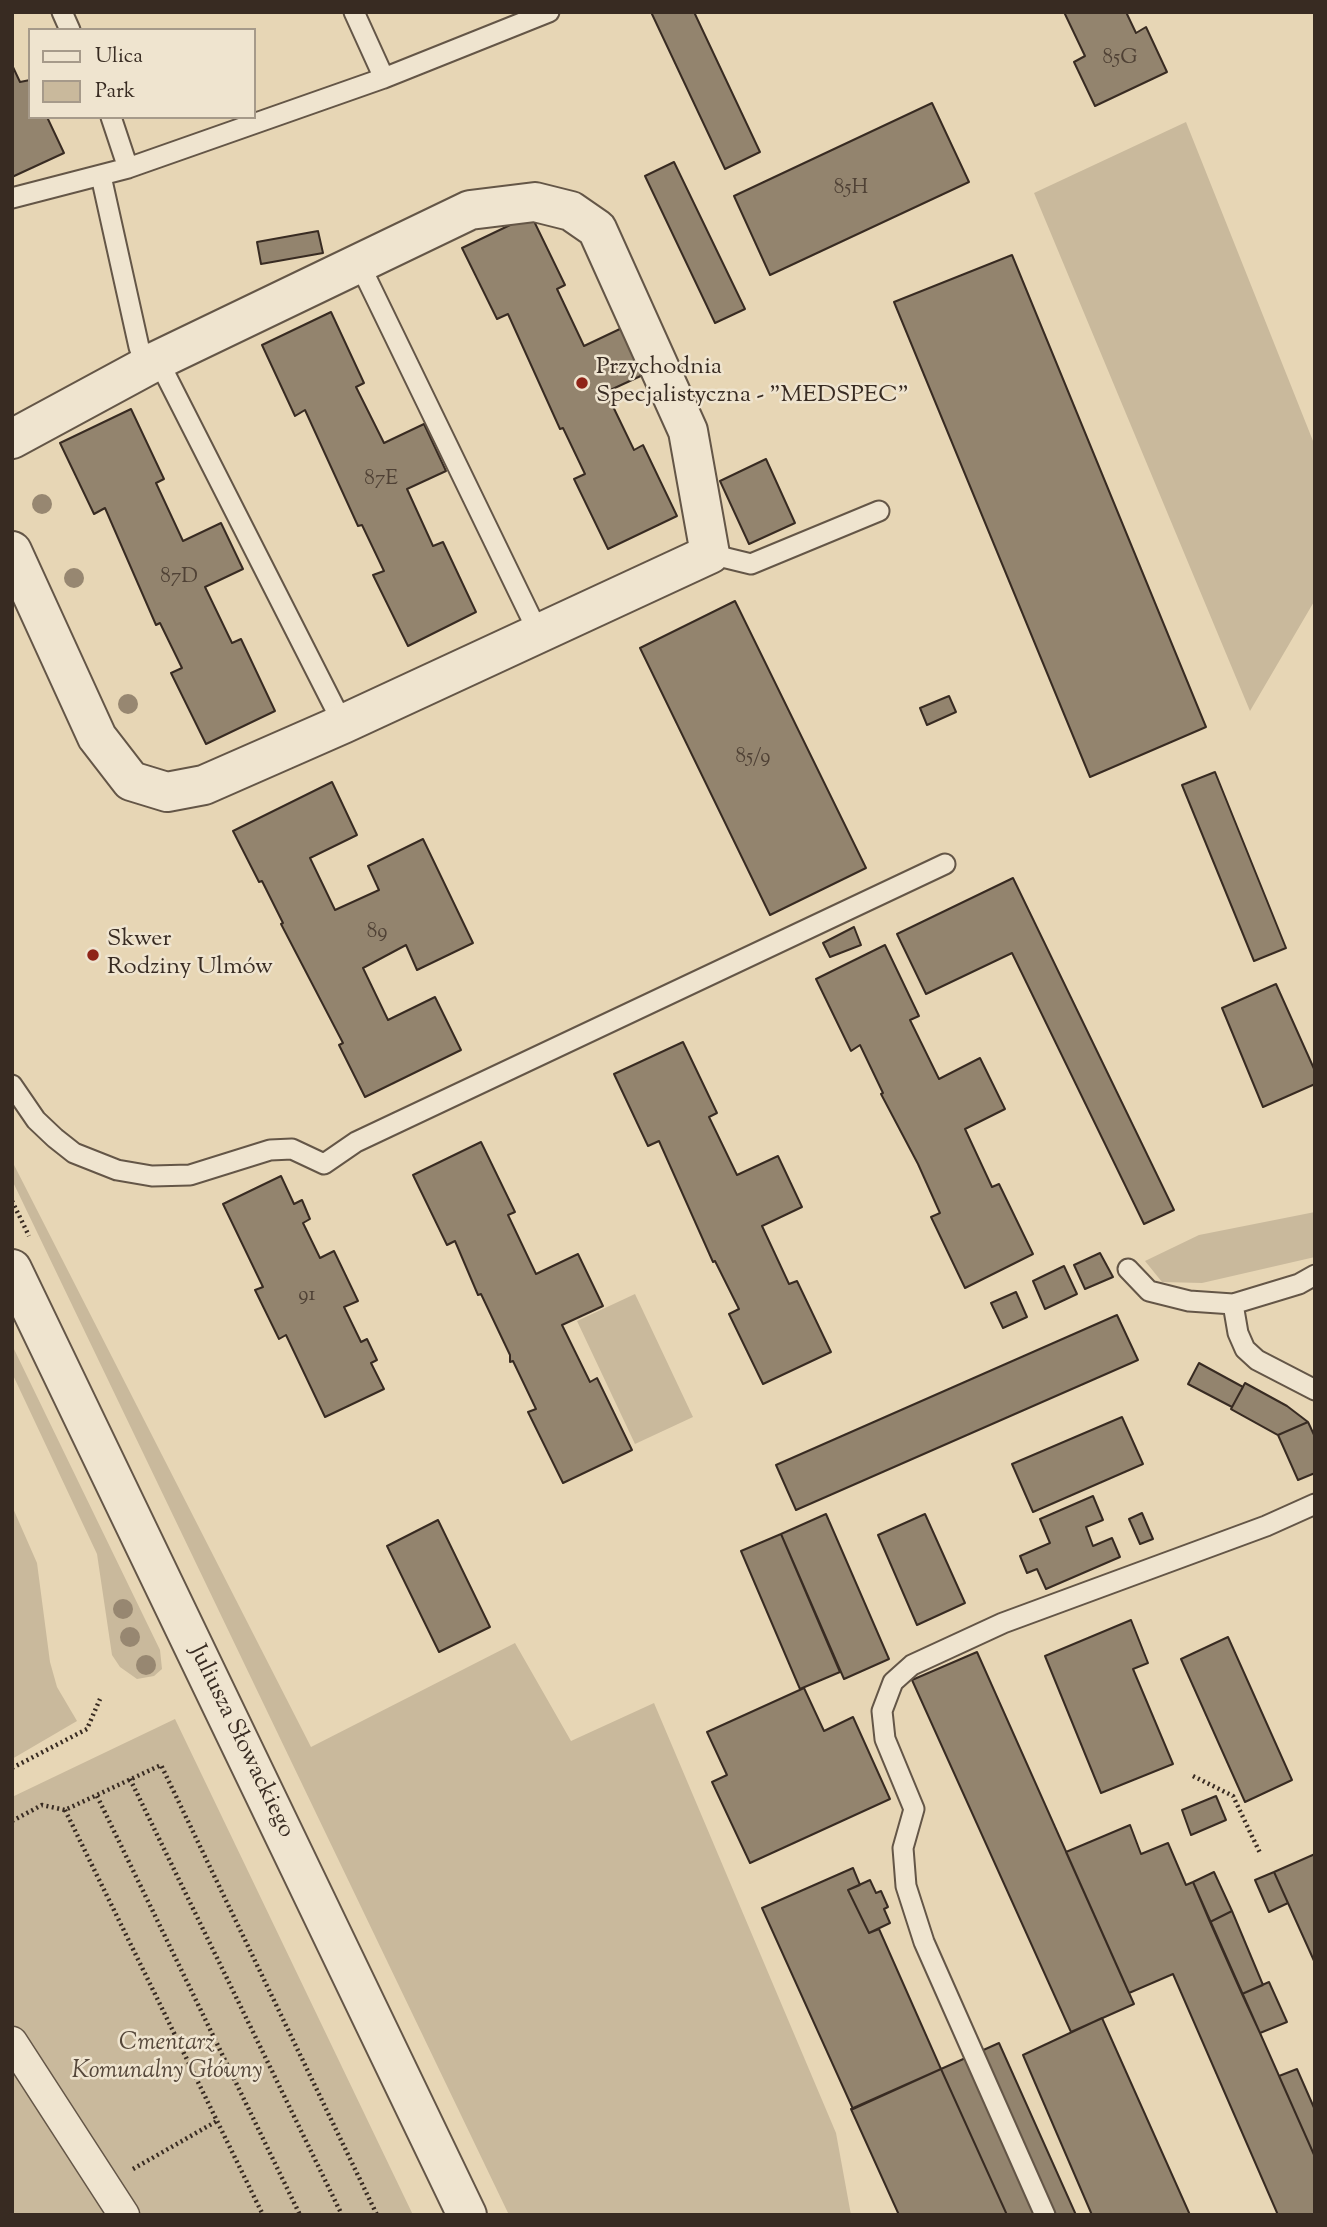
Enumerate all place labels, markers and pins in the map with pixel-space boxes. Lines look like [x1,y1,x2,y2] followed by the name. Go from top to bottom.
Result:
[596,355,909,411] place label: Przychodnia Specjalistyczna - "MEDSPEC"
[574,375,590,391] marker: Przychodnia Specjalistyczna - "MEDSPEC"
[107,927,273,983] place label: Skwer Rodziny Ulmów
[85,947,101,963] marker: Skwer Rodziny Ulmów

